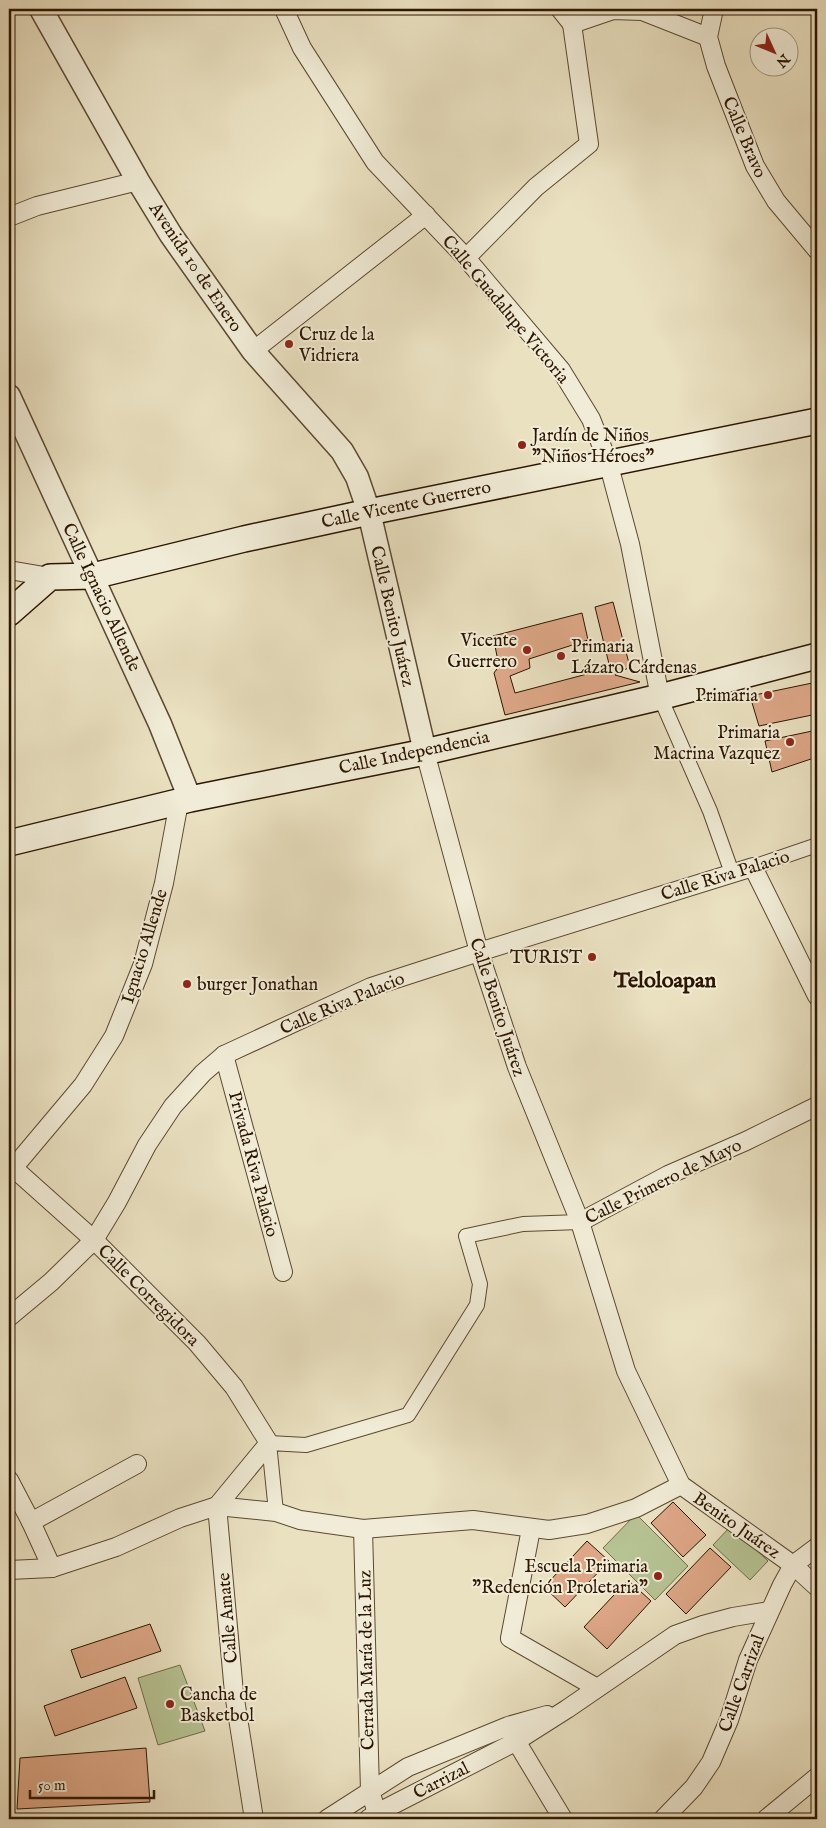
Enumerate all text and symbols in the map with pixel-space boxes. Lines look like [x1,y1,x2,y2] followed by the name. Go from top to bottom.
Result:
[748,28,798,78] north arrow
[772,49,794,71] text: N
[716,93,771,182] street label: Calle Bravo
[142,198,247,337] street label: Avenida 10 de Enero
[436,231,574,389] street label: Calle Guadalupe Victoria
[298,324,375,368] place label: Cruz de la Vidriera
[283,338,295,350] marker: Cruz de la Vidriera
[530,425,654,469] place label: Jardín de Niños "Niños Héroes"
[516,439,528,451] marker: Jardín de Niños "Niños Héroes"
[319,476,493,535] street label: Calle Vicente Guerrero
[56,520,145,676] street label: Calle Ignacio Allende
[364,544,419,689] street label: Calle Benito Juárez
[447,630,517,674] place label: Vicente Guerrero
[571,636,697,680] place label: Primaria Lázaro Cárdenas
[521,644,533,656] marker: Vicente Guerrero
[555,650,567,662] marker: Primaria Lázaro Cárdenas
[695,685,758,708] place label: Primaria
[762,689,774,701] marker: Primaria
[653,722,780,766] place label: Primaria Macrina Vazquez
[337,726,492,781] street label: Calle Independencia
[784,736,796,748] marker: Primaria Macrina Vazquez
[658,846,793,907] street label: Calle Riva Palacio
[117,886,174,1007] street label: Ignacio Allende
[463,935,530,1080] street label: Calle Benito Juárez
[510,947,582,970] place label: TURIST
[586,951,598,963] marker: TURIST
[613,967,716,995] district label: Teloloapan
[277,968,409,1041] street label: Calle Riva Palacio
[197,974,318,997] place label: burger Jonathan
[181,978,193,990] marker: burger Jonathan
[222,1089,283,1240] street label: Privada Riva Palacio
[582,1134,746,1230] street label: Calle Primero de Mayo
[92,1240,204,1352] street label: Calle Corregidora
[688,1488,784,1565] street label: Benito Juárez
[472,1556,648,1600] place label: Escuela Primaria "Redención Proletaria"
[354,1570,381,1750] street label: Cerrada María de la Luz
[652,1570,664,1582] marker: Escuela Primaria "Redención Proletaria"
[213,1572,244,1664] street label: Calle Amate
[714,1631,771,1736] street label: Calle Carrizal
[180,1684,257,1728] place label: Cancha de Basketbol
[164,1698,176,1710] marker: Cancha de Basketbol
[410,1758,474,1805] street label: Carrizal
[30,1768,154,1800] scale bar
[38,1776,66,1795] text: 50 m

